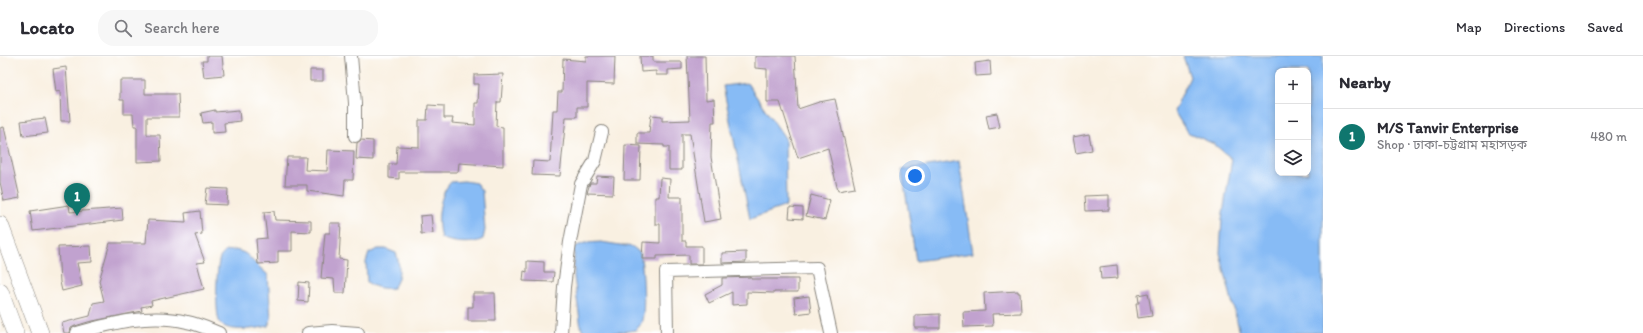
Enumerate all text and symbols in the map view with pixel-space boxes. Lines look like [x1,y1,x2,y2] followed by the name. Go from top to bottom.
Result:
[98,10,378,46] search box
[20,16,74,39] text: Locato
[112,17,134,39] icon: search
[144,19,220,37] text: Search here
[1456,19,1482,36] text: Map
[1504,19,1565,36] text: Directions
[1587,19,1623,36] text: Saved
[1275,68,1311,176] map controls
[1275,68,1311,104] button: +
[1339,72,1391,92] text: Nearby
[1275,104,1311,140] button: −
[1377,119,1519,137] text: M/S Tanvir Enterprise
[1349,129,1355,144] text: 1
[1590,129,1627,144] text: 480 m
[1377,137,1527,152] text: Shop · ঢাকা-চট্টগ্রাম মহাসড়ক
[1275,140,1311,176] button: layers
[905,166,925,186] your location
[64,183,90,216] pin: 1

